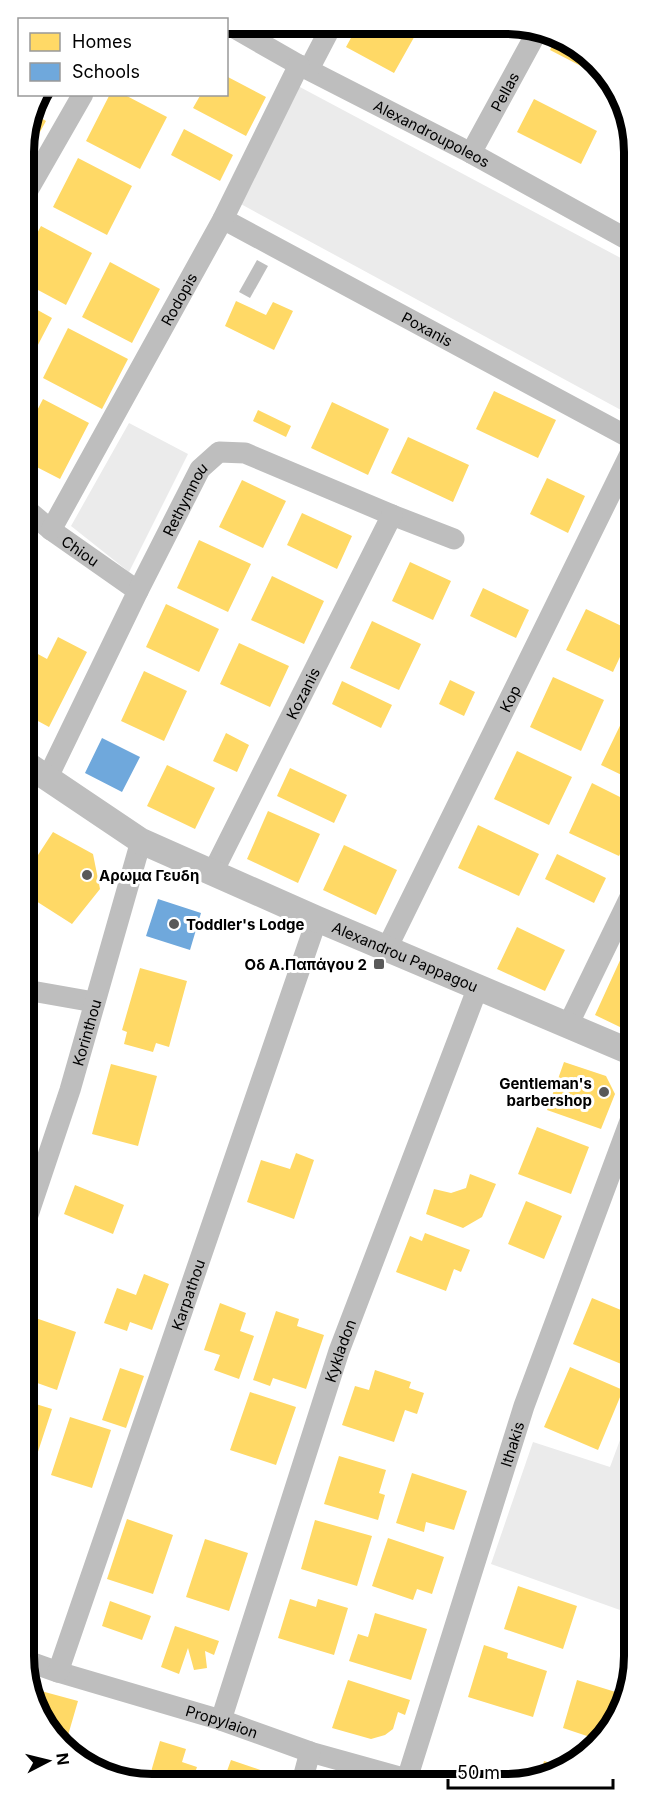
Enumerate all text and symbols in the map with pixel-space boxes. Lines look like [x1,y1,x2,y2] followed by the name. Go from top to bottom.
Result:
[18,18,228,96] legend
[72,31,132,52] text: Homes
[72,61,140,82] text: Schools
[486,69,523,114] street label: Pellas
[371,95,493,171] street label: Alexandroupoleos
[157,269,201,329] street label: Rodopis
[398,307,456,350] street label: Poxanis
[158,458,211,539] street label: Rethymnou
[58,531,103,570] street label: Chiou
[282,664,324,722] street label: Kozanis
[495,682,524,715] street label: Kop
[99,866,199,885] place label: Αρωμα Γευδη
[80,868,94,882] marker: Αρωμα Γευδη
[186,915,305,934] place label: Toddler's Lodge
[167,917,181,931] marker: Toddler's Lodge
[329,917,481,996] street label: Alexandrou Pappagou
[245,955,367,974] place label: Οδ Α.Παπάγου 2
[372,957,386,971] marker: Οδ Α.Παπάγου 2
[68,997,105,1068] street label: Korinthou
[499,1074,592,1110] place label: Gentleman's barbershop
[597,1085,611,1099] marker: Gentleman's barbershop
[167,1257,209,1333] street label: Karpathou
[320,1317,360,1384] street label: Kykladon
[496,1419,528,1469] street label: Ithakis
[183,1701,261,1742] street label: Propylaion
[18,1731,78,1791] north arrow
[52,1752,74,1766] text: N
[448,1752,613,1790] scale bar
[457,1762,500,1783] text: 50 m

